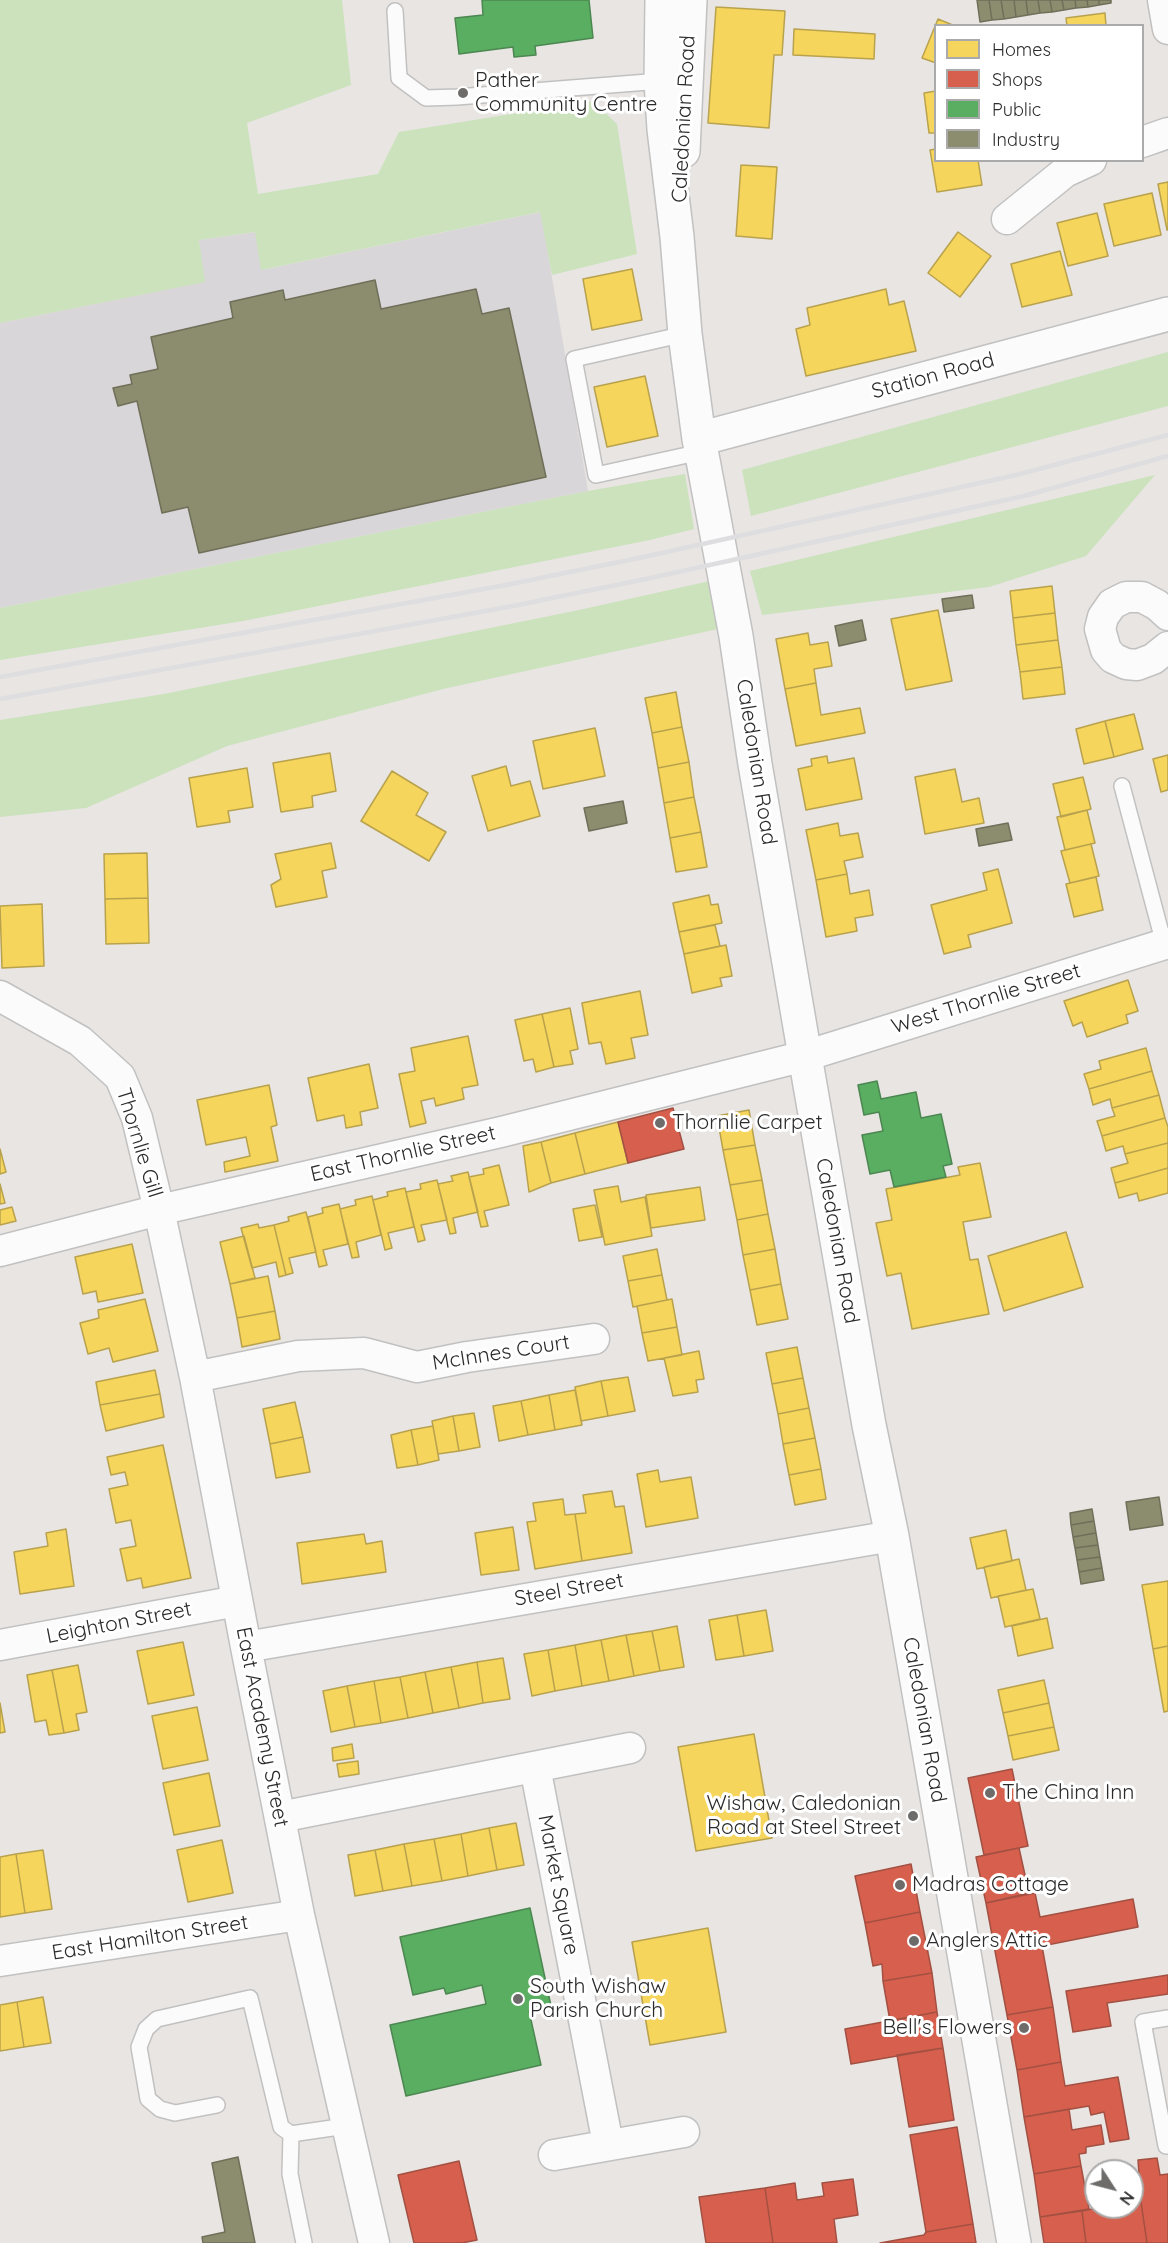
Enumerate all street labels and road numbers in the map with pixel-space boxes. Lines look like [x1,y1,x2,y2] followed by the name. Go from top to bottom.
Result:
[667,35,701,203] street label: Caledonian Road
[869,348,997,404] street label: Station Road
[730,677,782,847] street label: Caledonian Road
[888,958,1084,1040] street label: West Thornlie Street
[110,1085,168,1201] street label: Thornlie Gill
[308,1120,498,1188] street label: East Thornlie Street
[810,1156,864,1326] street label: Caledonian Road
[430,1330,572,1376] street label: McInnes Court
[512,1568,626,1612] street label: Steel Street
[44,1597,194,1649] street label: Leighton Street
[230,1625,294,1829] street label: East Academy Street
[897,1635,951,1805] street label: Caledonian Road
[532,1813,584,1957] street label: Market Square
[50,1910,250,1966] street label: East Hamilton Street

